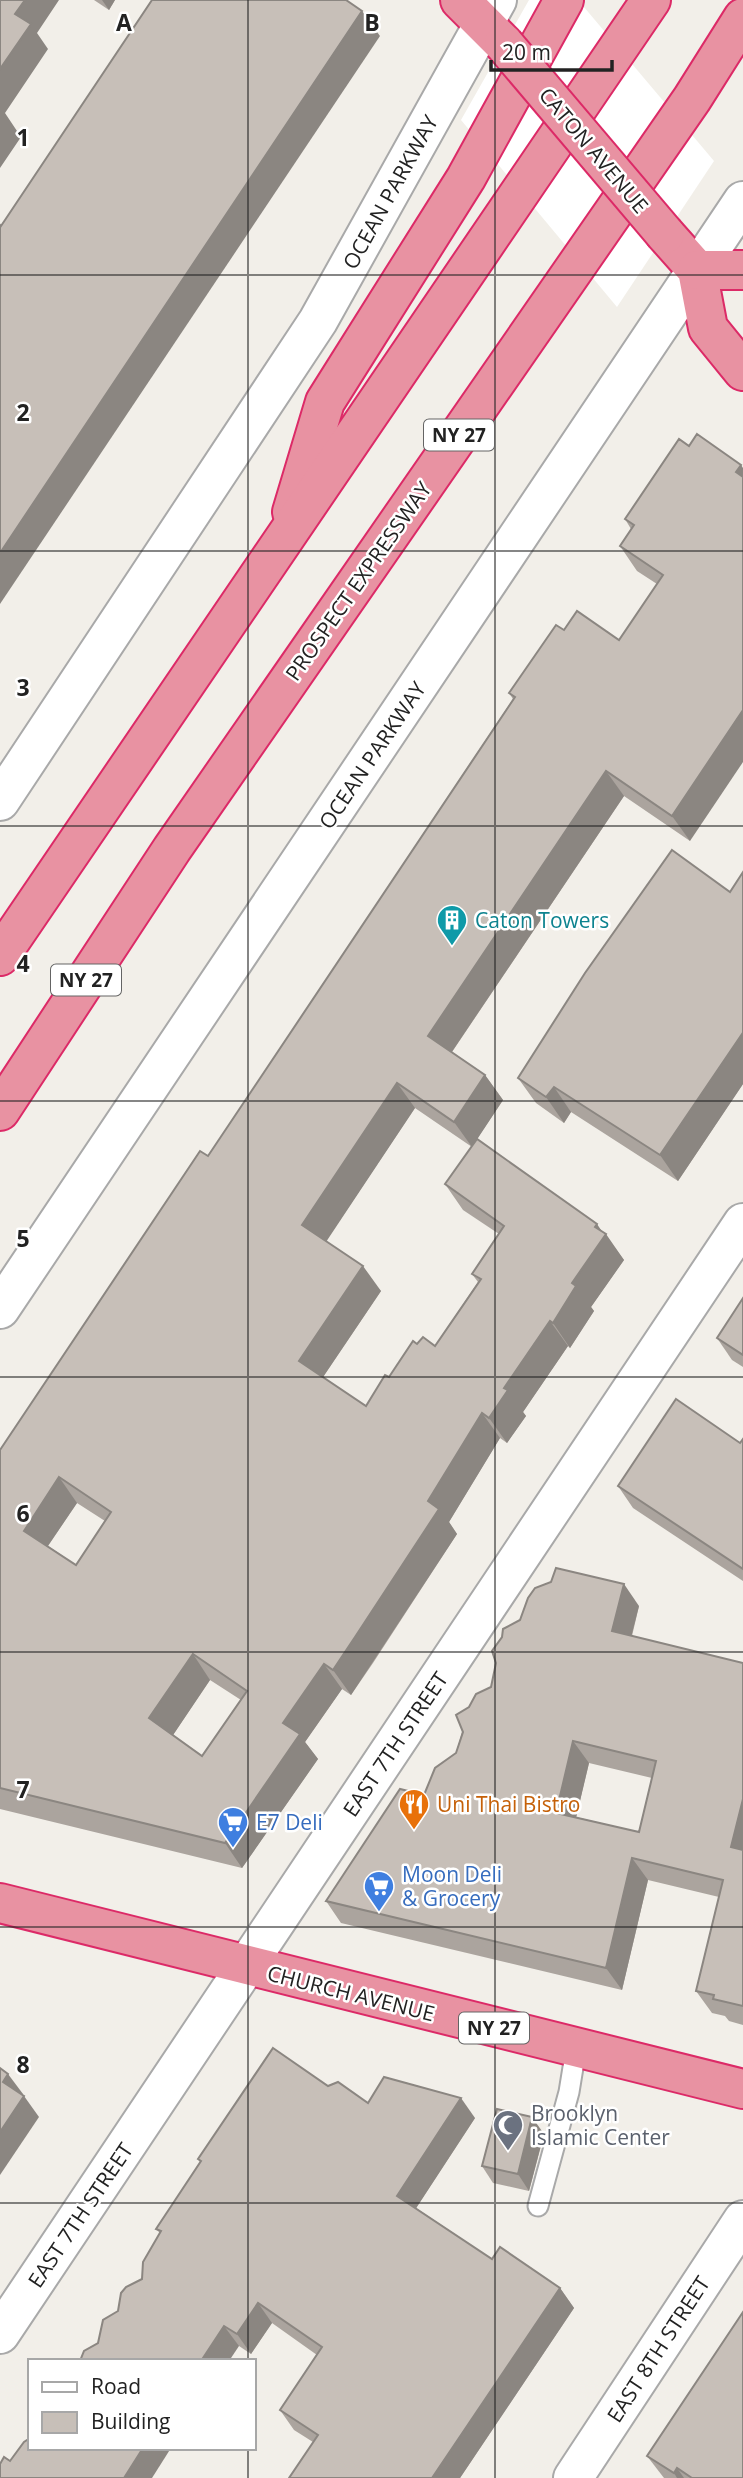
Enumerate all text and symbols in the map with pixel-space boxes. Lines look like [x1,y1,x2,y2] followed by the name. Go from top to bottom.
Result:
[116,6,132,38] text: A
[364,6,380,38] text: B
[491,28,612,72] scale bar
[502,38,551,66] text: 20 m
[533,81,655,219] street label: CATON AVENUE
[336,110,444,274] street label: OCEAN PARKWAY
[16,121,30,153] text: 1
[16,396,30,428] text: 2
[424,420,494,450] road number: NY 27
[279,476,437,686] street label: PROSPECT EXPRESSWAY
[16,671,30,703] text: 3
[312,676,432,834] street label: OCEAN PARKWAY
[435,903,469,947] building icon: Caton Towers
[475,906,609,934] place label: Caton Towers
[16,947,30,979] text: 4
[51,964,121,996] road number: NY 27
[16,1222,30,1254] text: 5
[16,1497,30,1529] text: 6
[336,1666,454,1822] street label: EAST 7TH STREET
[16,1773,30,1805] text: 7
[397,1787,431,1831] restaurant icon: Uni Thai Bistro
[437,1790,580,1818] place label: Uni Thai Bistro
[216,1805,250,1849] supermarket icon: E7 Deli
[256,1808,323,1836] place label: E7 Deli
[402,1860,502,1912] place label: Moon Deli & Grocery
[362,1869,396,1913] supermarket icon: Moon Deli & Grocery
[264,1959,438,2027] street label: CHURCH AVENUE
[459,2012,529,2044] road number: NY 27
[16,2048,30,2080] text: 8
[531,2099,670,2151] place label: Brooklyn Islamic Center
[491,2108,525,2152] mosque icon: Brooklyn Islamic Center
[21,2137,139,2293] street label: EAST 7TH STREET
[600,2270,716,2427] street label: EAST 8TH STREET
[28,2359,256,2450] legend
[91,2372,141,2400] text: Road
[91,2407,170,2435] text: Building

